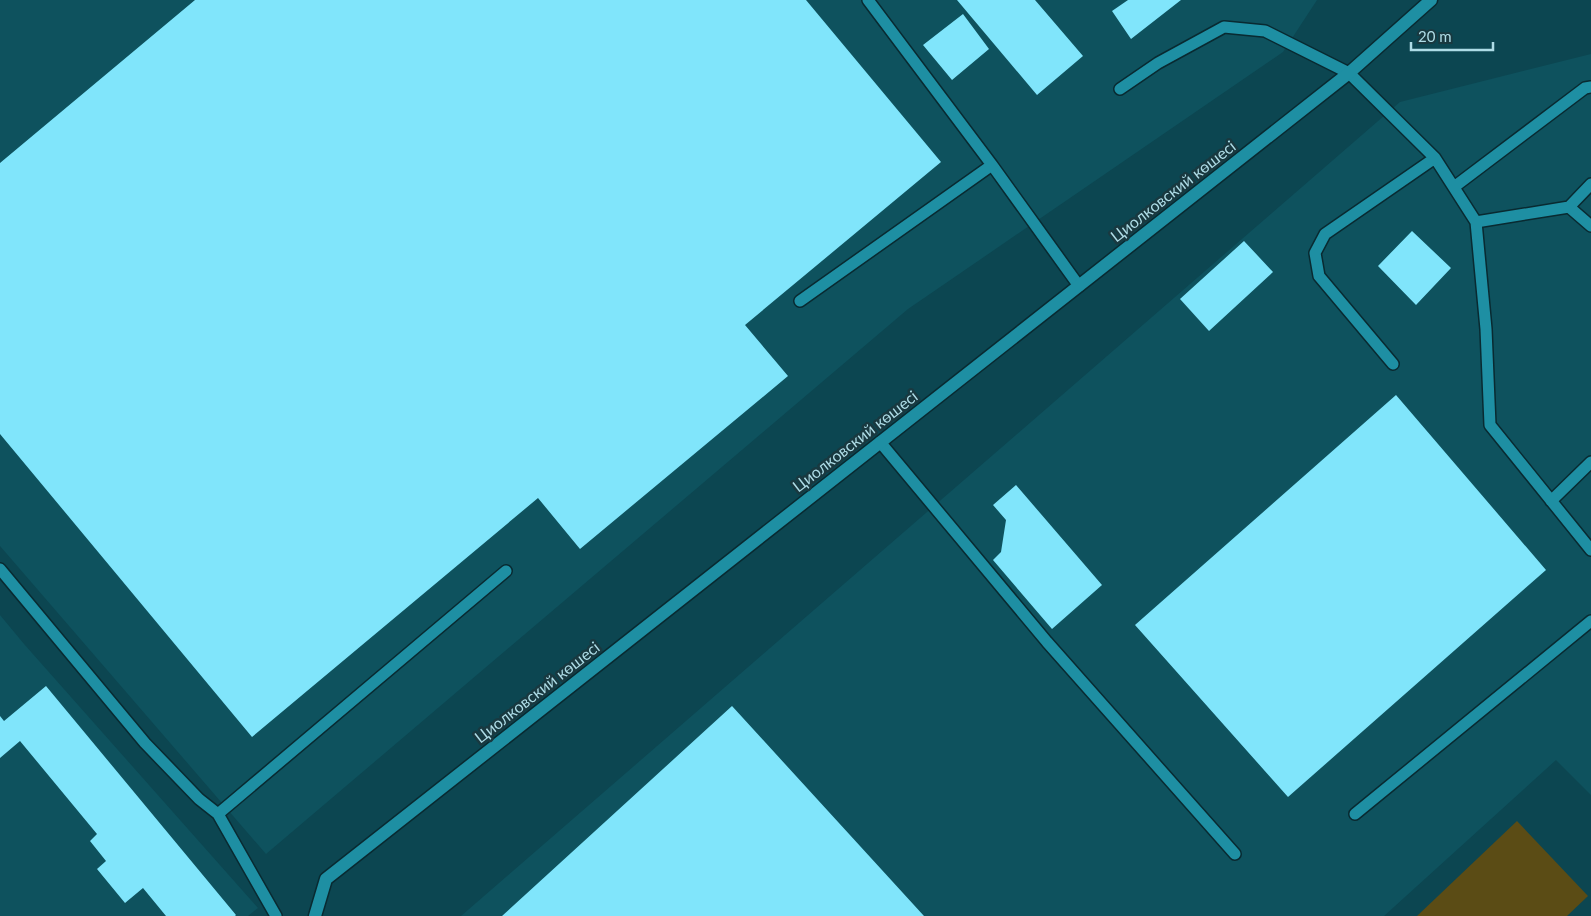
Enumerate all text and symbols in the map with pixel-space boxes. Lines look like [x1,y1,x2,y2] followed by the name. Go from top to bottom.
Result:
[1411,20,1494,52] scale bar
[1418,27,1452,45] text: 20 m
[1106,136,1239,245] street label: Циолковский көшесі
[788,386,921,495] street label: Циолковский көшесі
[470,637,603,746] street label: Циолковский көшесі

